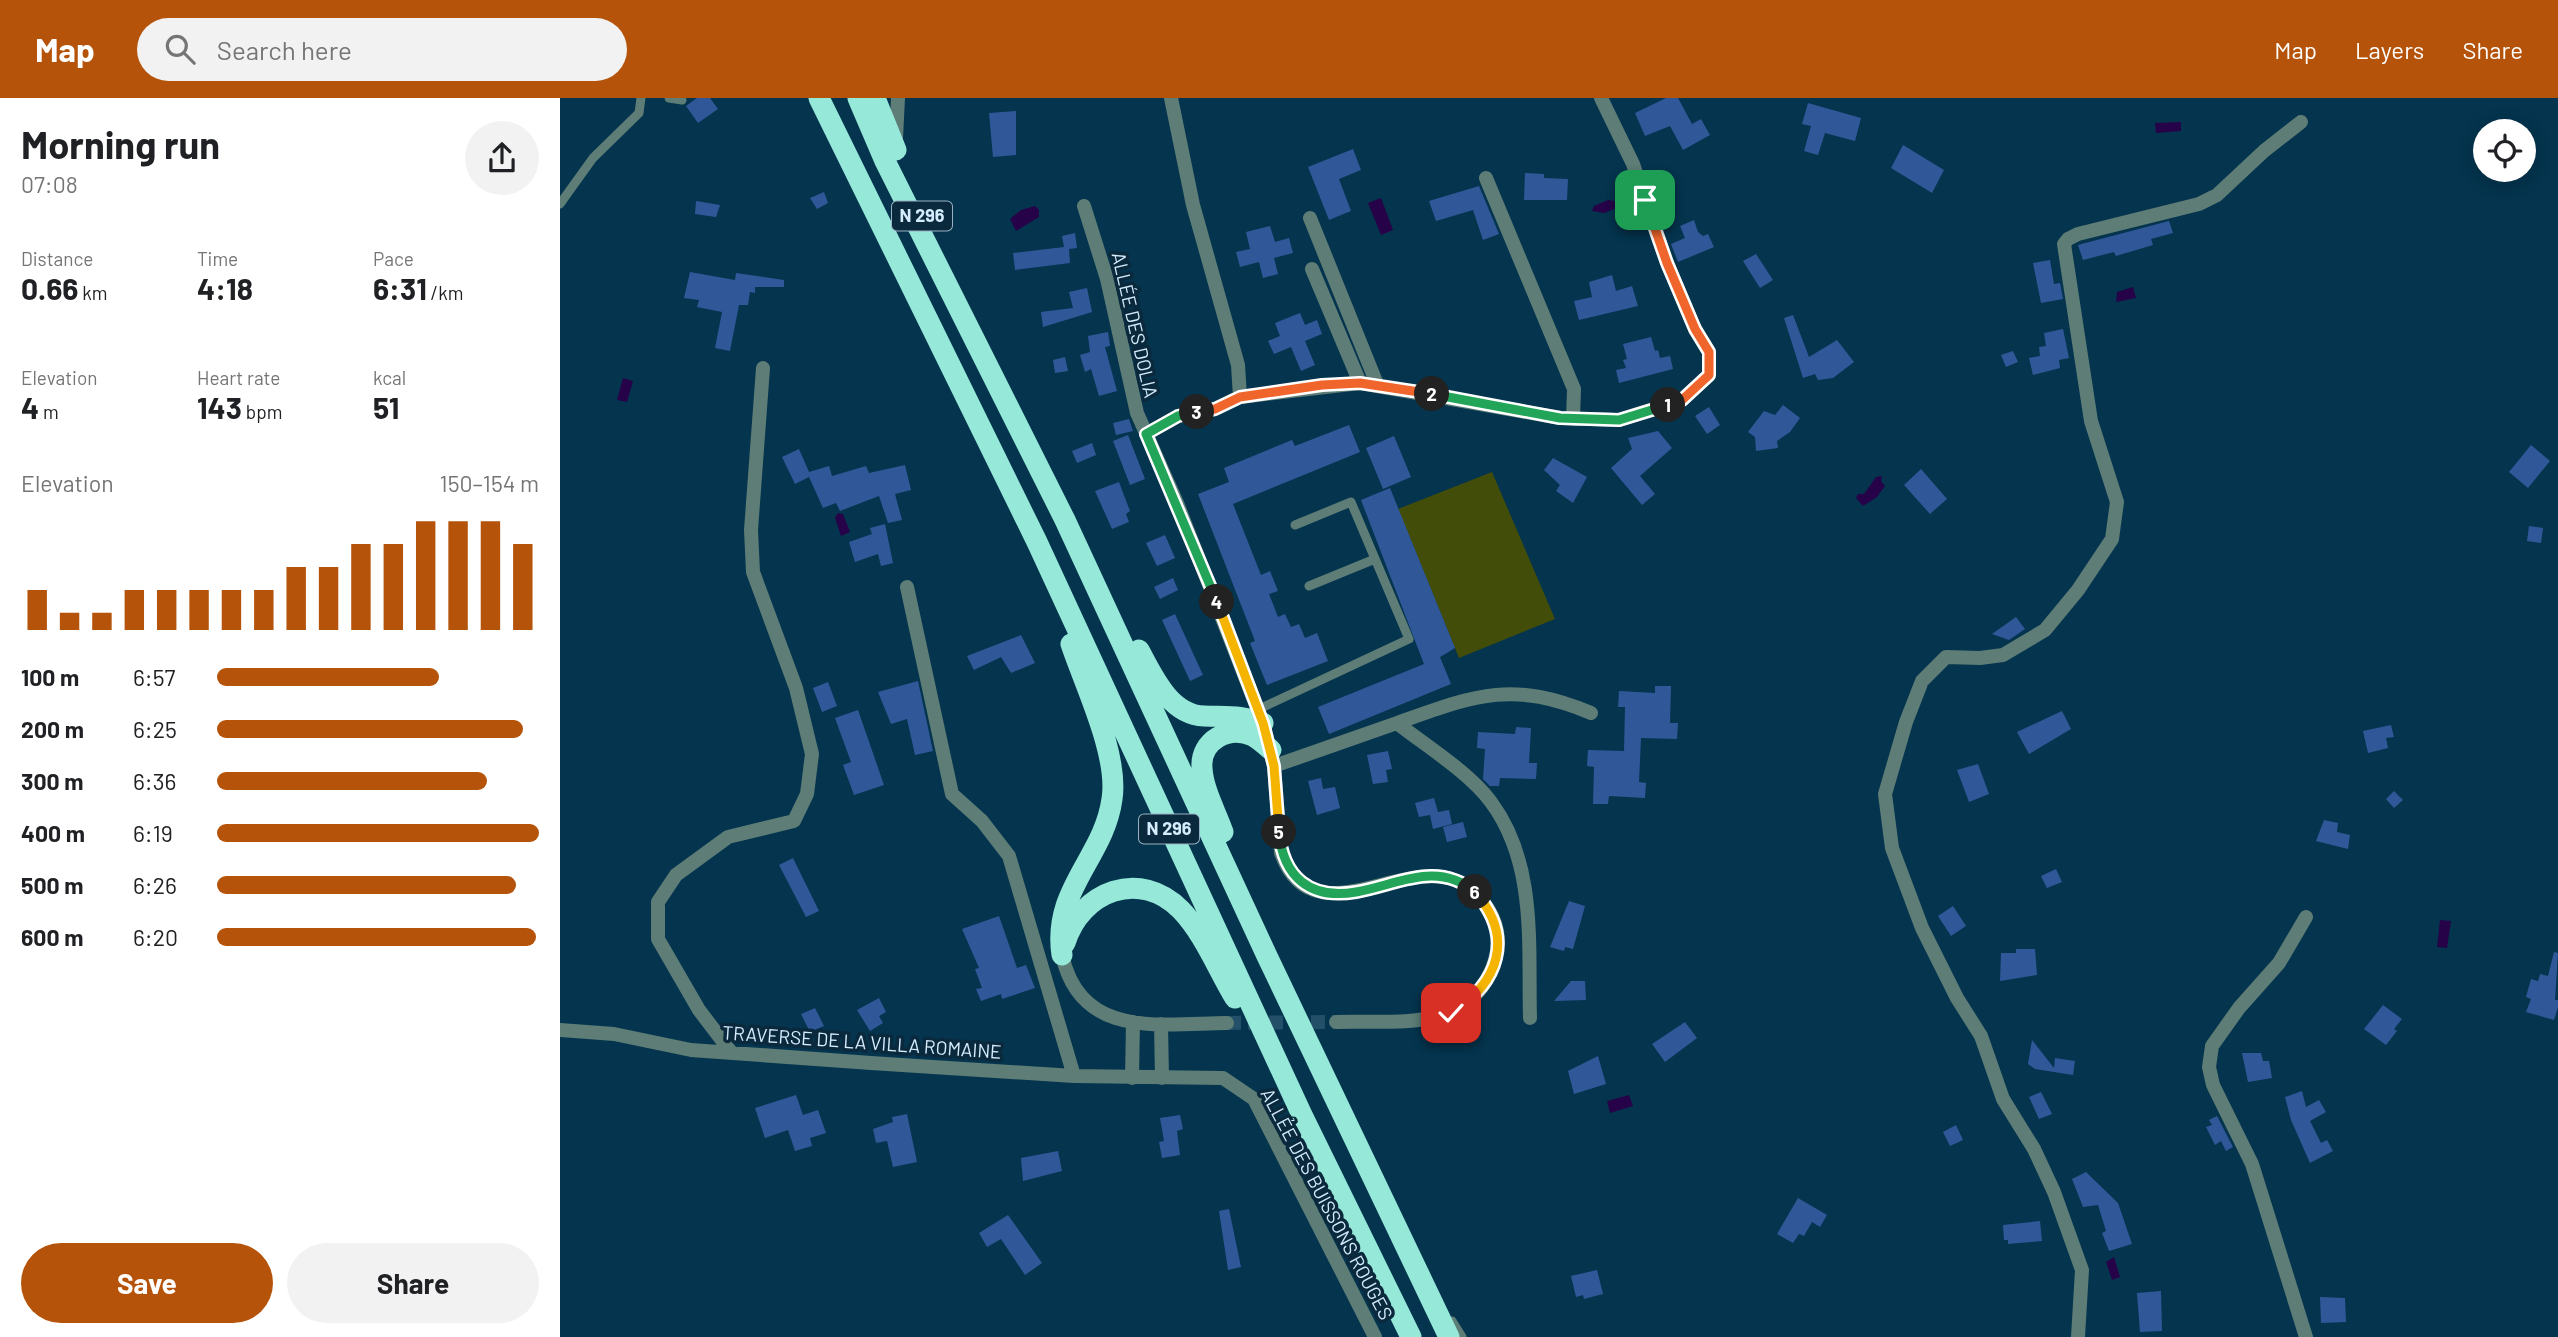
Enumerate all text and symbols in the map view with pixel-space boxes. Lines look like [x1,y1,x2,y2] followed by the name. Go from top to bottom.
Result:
[137,18,627,81] search box
[35,29,95,69] text: Map
[161,30,199,68] icon: search
[217,34,352,65] text: Search here
[2274,35,2317,64] text: Map
[2355,35,2424,64] text: Layers
[2462,35,2523,64] text: Share
[2473,119,2536,182] map controls
[2473,119,2536,182] button: locate
[21,121,220,167] text: Morning run
[465,121,539,195] button: share
[21,170,78,198] text: 07:08
[1615,170,1675,230] pin
[1626,181,1664,219] icon: arrive
[892,202,952,230] road number: N 296
[21,247,93,270] text: Distance
[197,247,238,270] text: Time
[373,247,414,270] text: Pace
[1108,250,1163,400] street label: ALLÉE DES DOLIA
[21,270,78,306] text: 0.66
[197,270,253,306] text: 4:18
[373,270,427,306] text: 6:31
[78,281,107,304] text: km
[427,281,463,304] text: /km
[21,366,98,389] text: Elevation
[197,366,280,389] text: Heart rate
[373,366,406,389] text: kcal
[1414,376,1450,412] pin: 2
[1426,382,1437,405] text: 2
[1650,388,1686,422] pin: 1
[21,389,39,425] text: 4
[197,389,242,425] text: 143
[373,389,399,425] text: 51
[1664,393,1671,416] text: 1
[1180,394,1214,430] pin: 3
[39,400,59,423] text: m
[242,400,282,423] text: bpm
[1191,400,1202,423] text: 3
[21,469,114,497] text: Elevation
[440,469,539,497] text: 150–154 m
[1200,584,1234,620] pin: 4
[1211,590,1222,613] text: 4
[21,663,79,691] text: 100 m
[133,663,175,691] text: 6:57
[21,715,84,743] text: 200 m
[133,715,177,743] text: 6:25
[21,767,83,795] text: 300 m
[133,767,176,795] text: 6:36
[1139,814,1199,844] road number: N 296
[1262,814,1296,850] pin: 5
[21,819,85,847] text: 400 m
[133,819,173,847] text: 6:19
[1273,820,1284,843] text: 5
[21,871,83,899] text: 500 m
[133,871,177,899] text: 6:26
[1458,874,1492,910] pin: 6
[1469,880,1480,903] text: 6
[21,923,83,951] text: 600 m
[133,923,178,951] text: 6:20
[1421,983,1481,1043] pin
[1432,994,1470,1032] icon: check
[722,1020,1002,1063] street label: TRAVERSE DE LA VILLA ROMAINE
[1257,1084,1398,1323] street label: ALLÉE DES BUISSONS ROUGES
[21,1243,273,1323] button: Save
[287,1243,539,1323] button: Share

